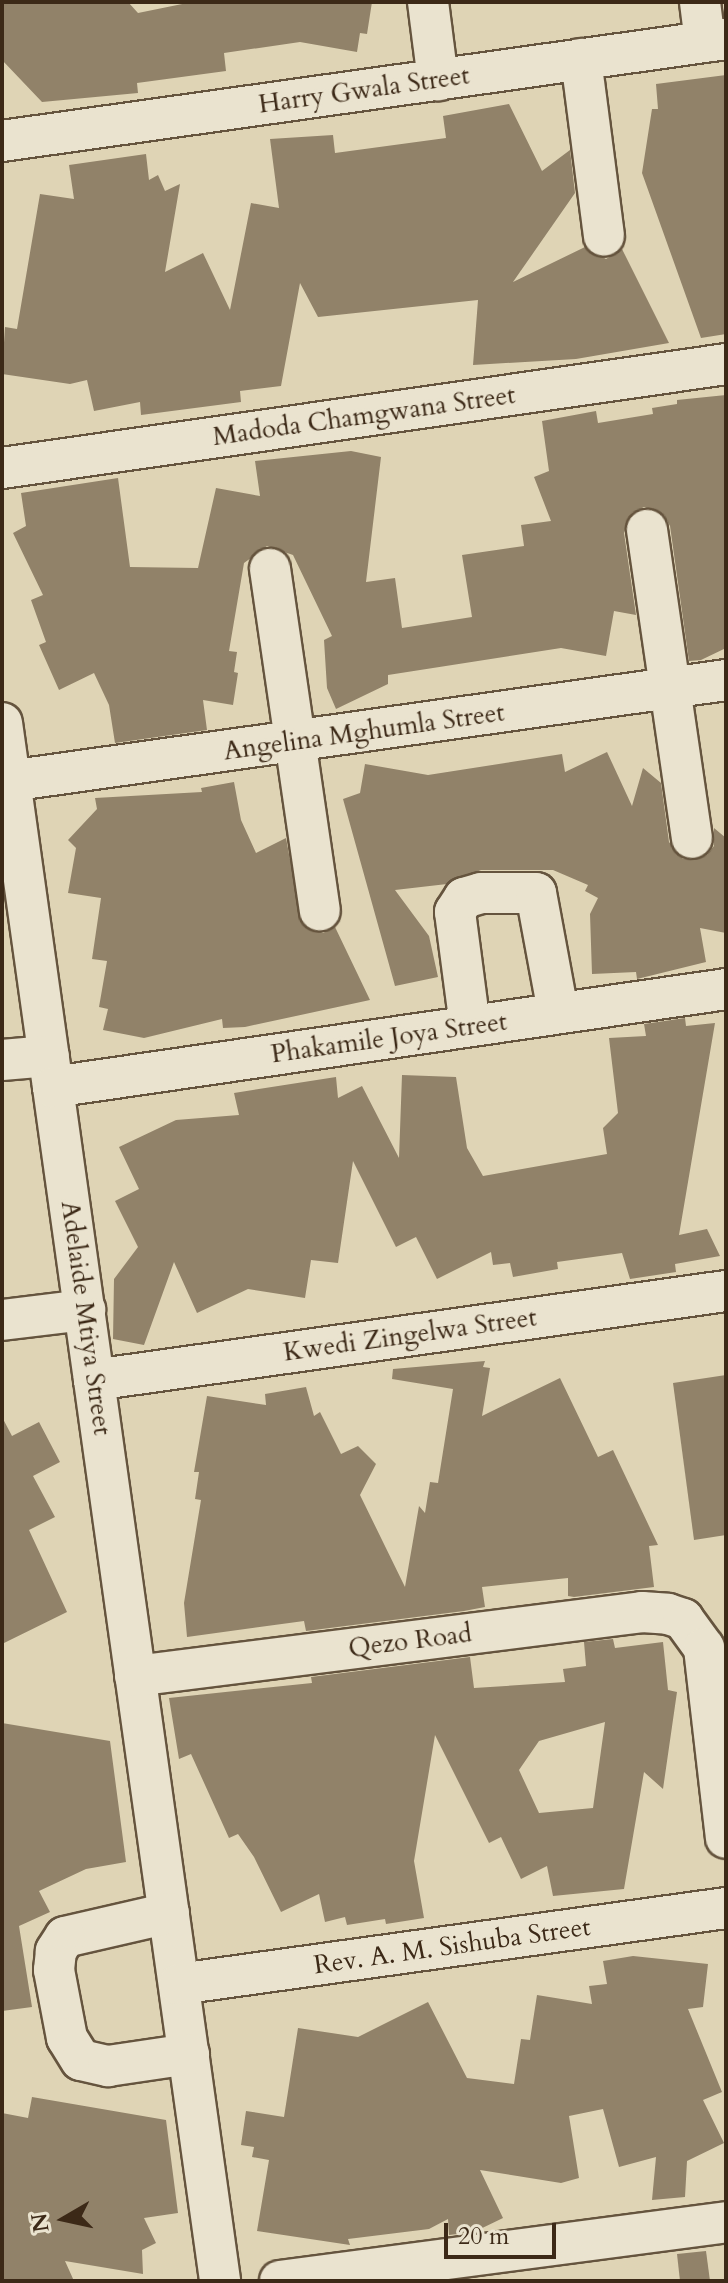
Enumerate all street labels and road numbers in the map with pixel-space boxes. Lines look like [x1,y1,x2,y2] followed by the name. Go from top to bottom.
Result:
[257,60,471,120] street label: Harry Gwala Street
[211,379,517,453] street label: Madoda Chamgwana Street
[221,697,507,767] street label: Angelina Mghumla Street
[269,1006,509,1070] street label: Phakamile Joya Street
[54,1199,118,1437] street label: Adelaide Mtiya Street
[281,1302,539,1368] street label: Kwedi Zingelwa Street
[347,1618,473,1664] street label: Qezo Road
[312,1911,592,1981] street label: Rev. A. M. Sishuba Street

